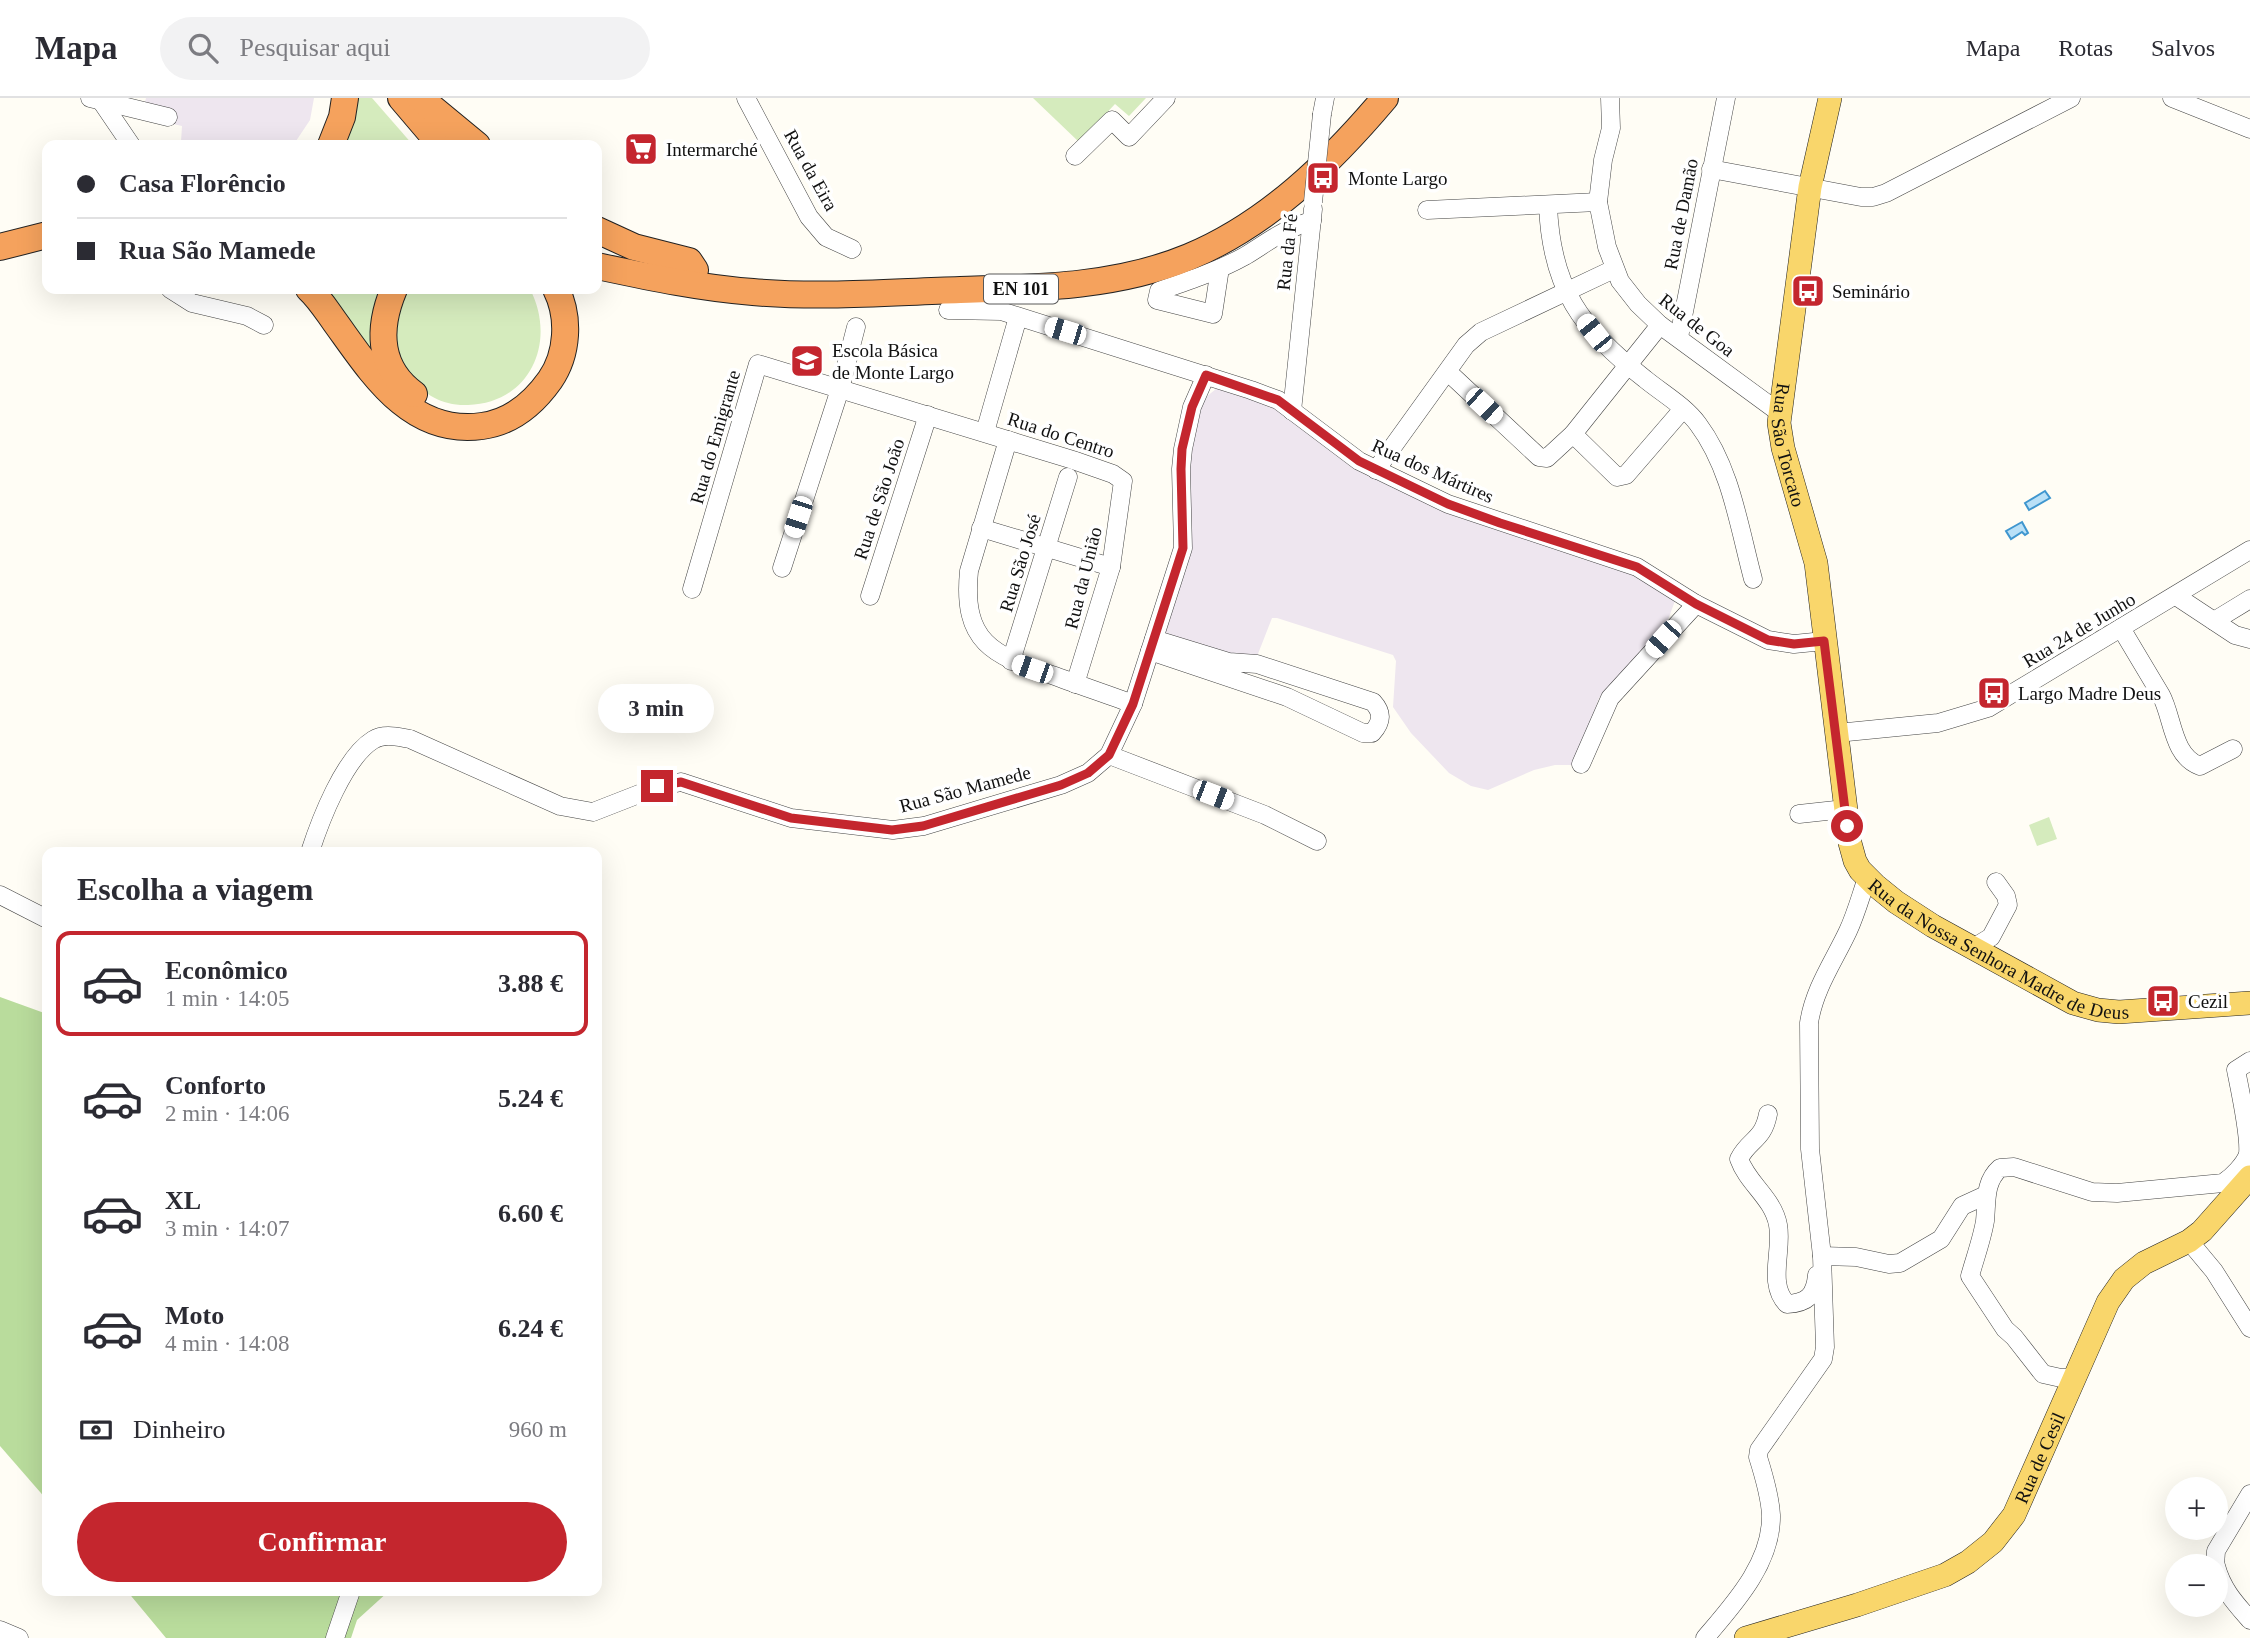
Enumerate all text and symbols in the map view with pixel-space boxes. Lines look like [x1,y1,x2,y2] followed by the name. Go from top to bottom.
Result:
[160,17,650,80] search box
[184,29,222,67] icon: search
[35,30,118,66] text: Mapa
[240,33,390,62] text: Pesquisar aqui
[1966,35,2020,61] text: Mapa
[2058,35,2113,61] text: Rotas
[2151,35,2215,61] text: Salvos
[780,126,842,215] street label: Rua da Eira
[622,130,660,168] supermarket icon: Intermarché
[666,139,758,160] place label: Intermarché
[1660,157,1702,271] street label: Rua de Damão
[1304,159,1342,197] bus stop icon: Monte Largo
[1348,168,1447,189] place label: Monte Largo
[119,169,286,198] text: Casa Florêncio
[1273,213,1301,291] street label: Rua da Fé
[119,236,315,265] text: Rua São Mamede
[1789,272,1827,310] bus stop icon: Seminário
[984,274,1058,304] road number: EN 101
[1832,281,1910,302] place label: Seminário
[1655,289,1739,361] street label: Rua de Goa
[1573,310,1616,356] car
[1042,315,1089,347] car
[832,340,954,383] place label: Escola Básica de Monte Largo
[788,342,826,380] school or university icon: Escola Básica de Monte Largo
[686,368,744,506] street label: Rua do Emigrante
[1768,382,1810,509] street label: Rua São Torcato
[1462,384,1507,428] car
[1005,408,1117,462] street label: Rua do Centro
[1369,435,1497,507] street label: Rua dos Mártires
[850,436,908,562] street label: Rua de São João
[782,494,815,540] car
[995,511,1045,615] street label: Rua São José
[1060,525,1106,631] street label: Rua da União
[2019,588,2139,672] street label: Rua 24 de Junho
[1642,616,1685,662] car
[1009,652,1056,686] car
[1975,674,2013,712] bus stop icon: Largo Madre Deus
[2018,683,2161,704] place label: Largo Madre Deus
[599,684,715,734] callout: 3 min
[628,696,684,721] text: 3 min
[897,761,1033,817] street label: Rua São Mamede
[641,770,673,802] route end
[1190,778,1237,812] car
[1831,810,1863,842] route start
[77,871,313,907] text: Escolha a viagem
[1865,874,2130,1023] street label: Rua da Nossa Senhora Madre de Deus
[81,952,144,1015] icon: car
[165,956,288,985] text: Econômico
[498,969,563,998] text: 3.88 €
[2144,982,2182,1020] bus stop icon: Cezil
[165,986,290,1011] text: 1 min · 14:05
[2188,991,2228,1012] place label: Cezil
[81,1067,144,1130] icon: car
[165,1071,266,1100] text: Conforto
[498,1084,563,1113] text: 5.24 €
[165,1101,290,1126] text: 2 min · 14:06
[81,1182,144,1245] icon: car
[165,1186,201,1215] text: XL
[498,1199,563,1228] text: 6.60 €
[165,1216,290,1241] text: 3 min · 14:07
[81,1297,144,1360] icon: car
[165,1301,224,1330] text: Moto
[498,1314,563,1343] text: 6.24 €
[165,1331,290,1356] text: 4 min · 14:08
[2010,1409,2068,1506] street label: Rua de Cesil
[77,1411,115,1449] icon: cash
[133,1415,225,1444] text: Dinheiro
[509,1417,567,1442] text: 960 m
[2165,1477,2228,1617] map controls
[2165,1477,2228,1540] button: +
[77,1502,567,1582] button: Confirmar
[2165,1554,2228,1617] button: −

